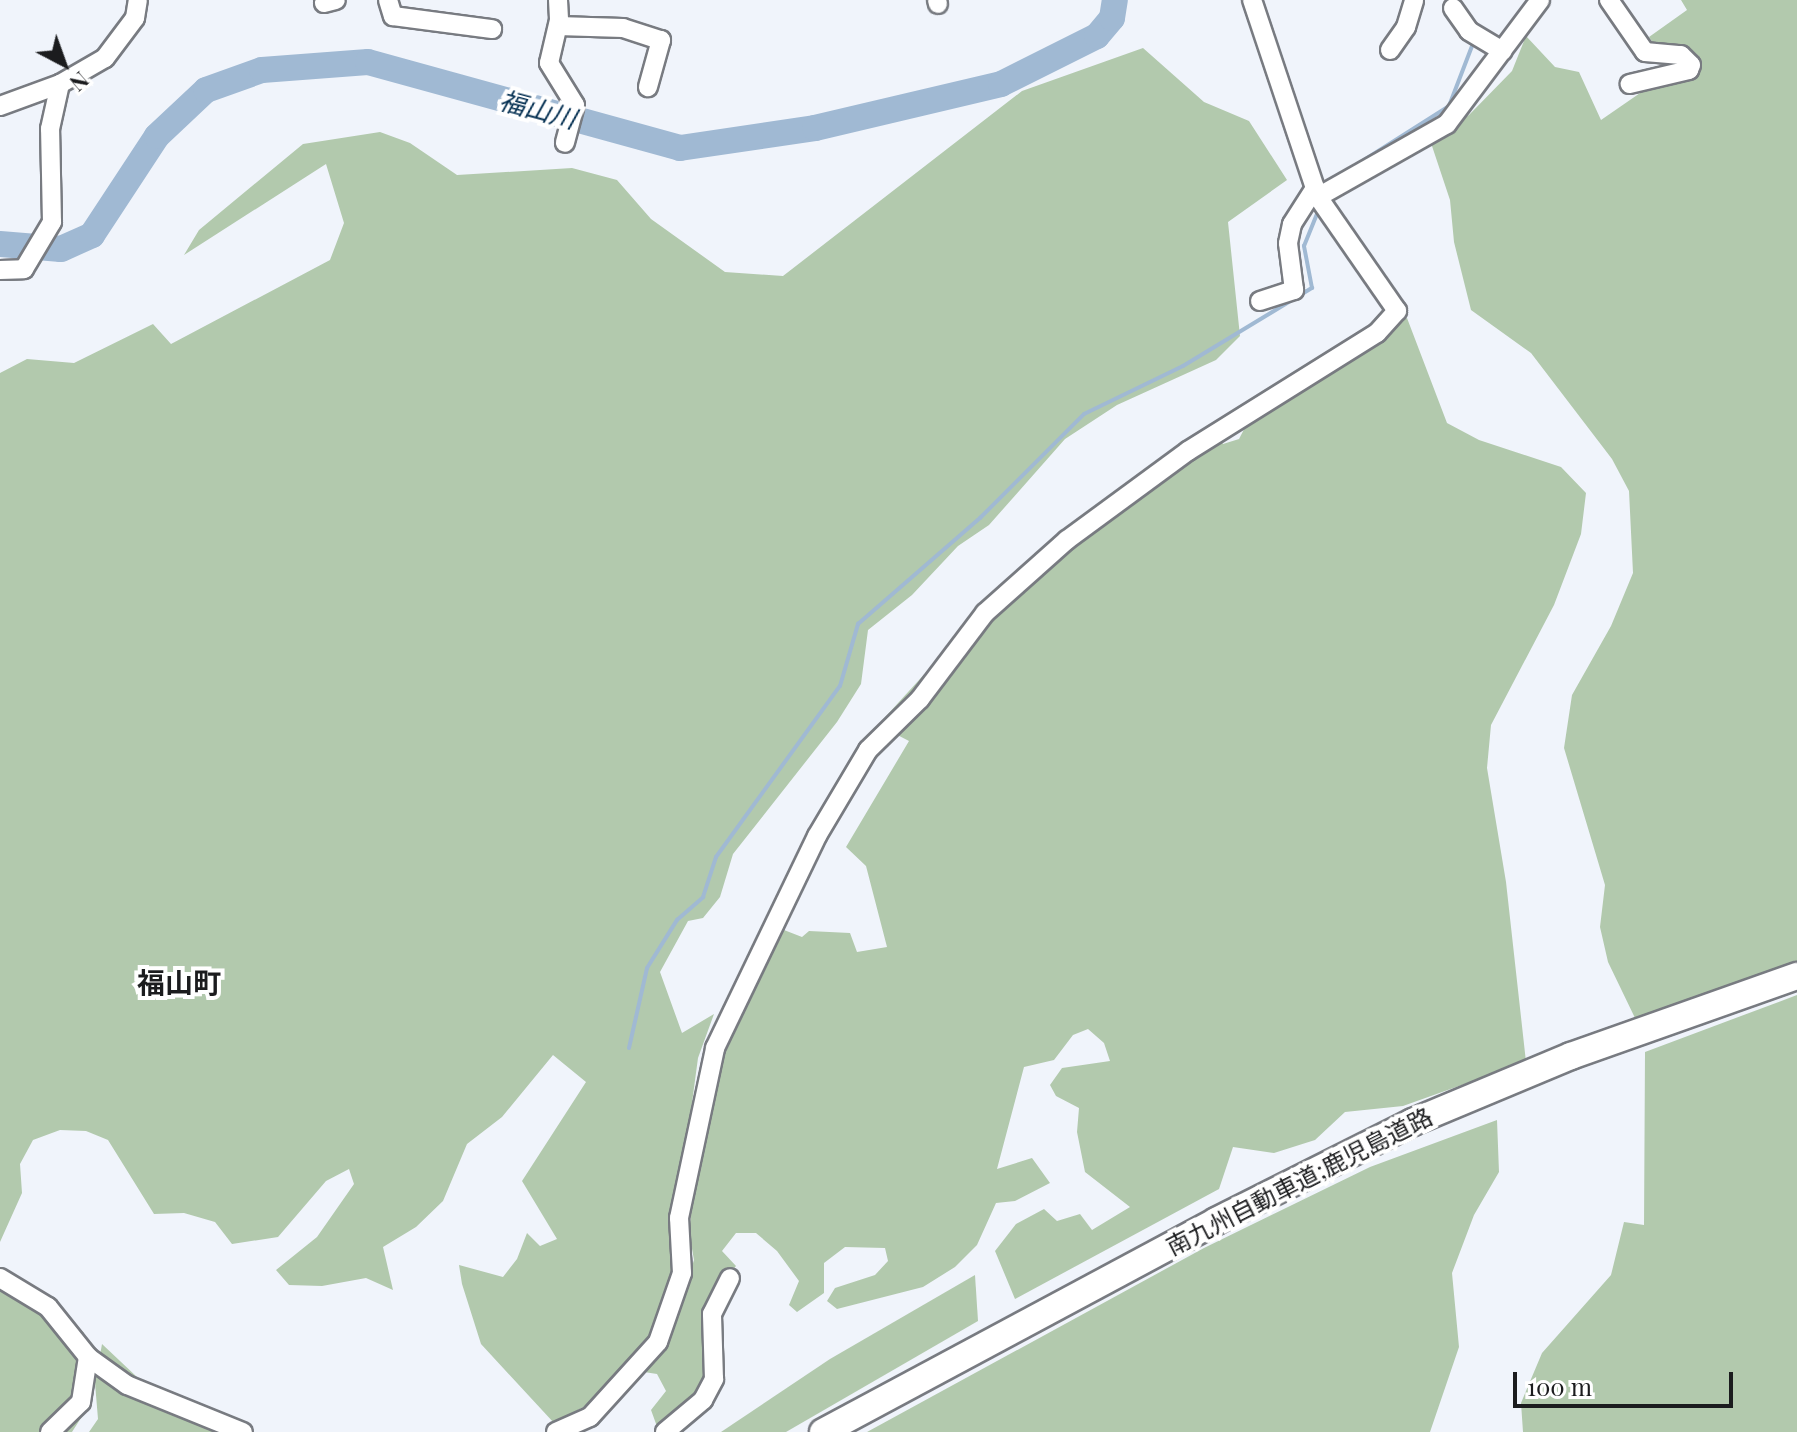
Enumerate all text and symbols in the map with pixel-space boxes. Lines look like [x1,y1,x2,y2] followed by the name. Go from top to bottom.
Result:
[24,24,104,104] north arrow
[64,66,96,99] text: N
[496,84,580,134] water label: 福山川
[137,965,221,999] district label: 福山町
[1161,1101,1437,1261] street label: 南九州自動車道;鹿児島道路
[1517,1356,1737,1406] scale bar
[1527,1370,1592,1402] text: 100 m

